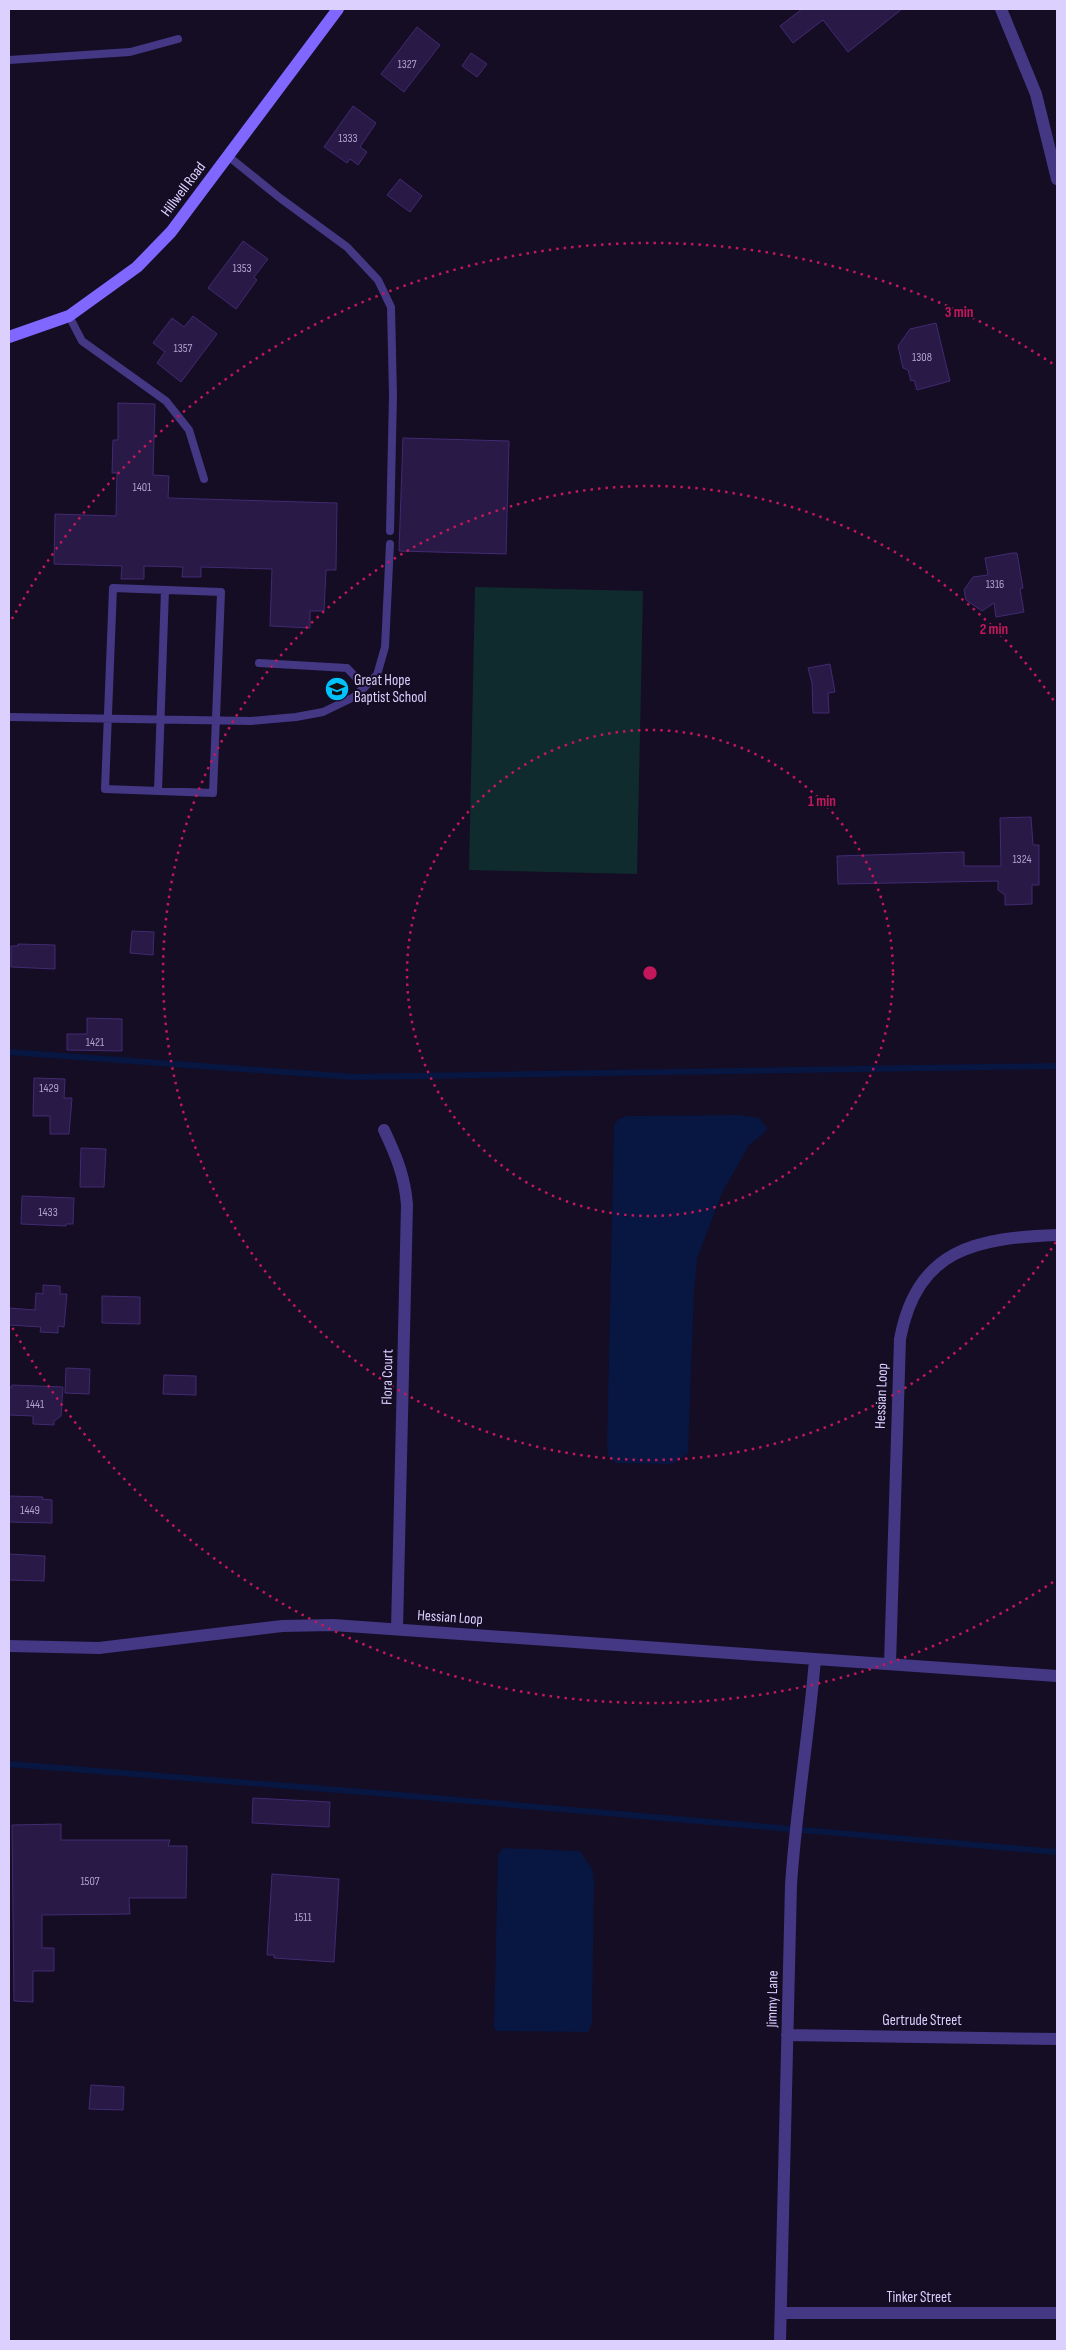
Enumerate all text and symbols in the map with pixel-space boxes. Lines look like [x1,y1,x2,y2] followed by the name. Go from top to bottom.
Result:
[398,57,417,72] house number: 1327
[338,131,358,146] house number: 1333
[157,158,210,220] street label: Hillwell Road
[232,261,252,276] house number: 1353
[945,303,973,322] text: 3 min
[174,341,193,356] house number: 1357
[912,350,932,365] house number: 1308
[133,480,152,495] house number: 1401
[986,577,1004,592] house number: 1316
[980,620,1008,639] text: 2 min
[354,671,427,707] place label: Great Hope Baptist School
[324,676,350,702] school or university icon: Great Hope Baptist School
[808,792,836,811] text: 1 min
[1012,852,1032,867] house number: 1324
[641,964,659,982] centre of rings
[86,1035,105,1050] house number: 1421
[39,1081,59,1096] house number: 1429
[38,1205,58,1220] house number: 1433
[378,1349,397,1405] street label: Flora Court
[871,1363,892,1429] street label: Hessian Loop
[26,1397,45,1412] house number: 1441
[20,1503,40,1518] house number: 1449
[417,1606,483,1629] street label: Hessian Loop
[80,1874,100,1889] house number: 1507
[294,1910,313,1925] house number: 1511
[762,1970,782,2029] street label: Jimmy Lane
[882,2011,962,2030] street label: Gertrude Street
[886,2288,952,2307] street label: Tinker Street

